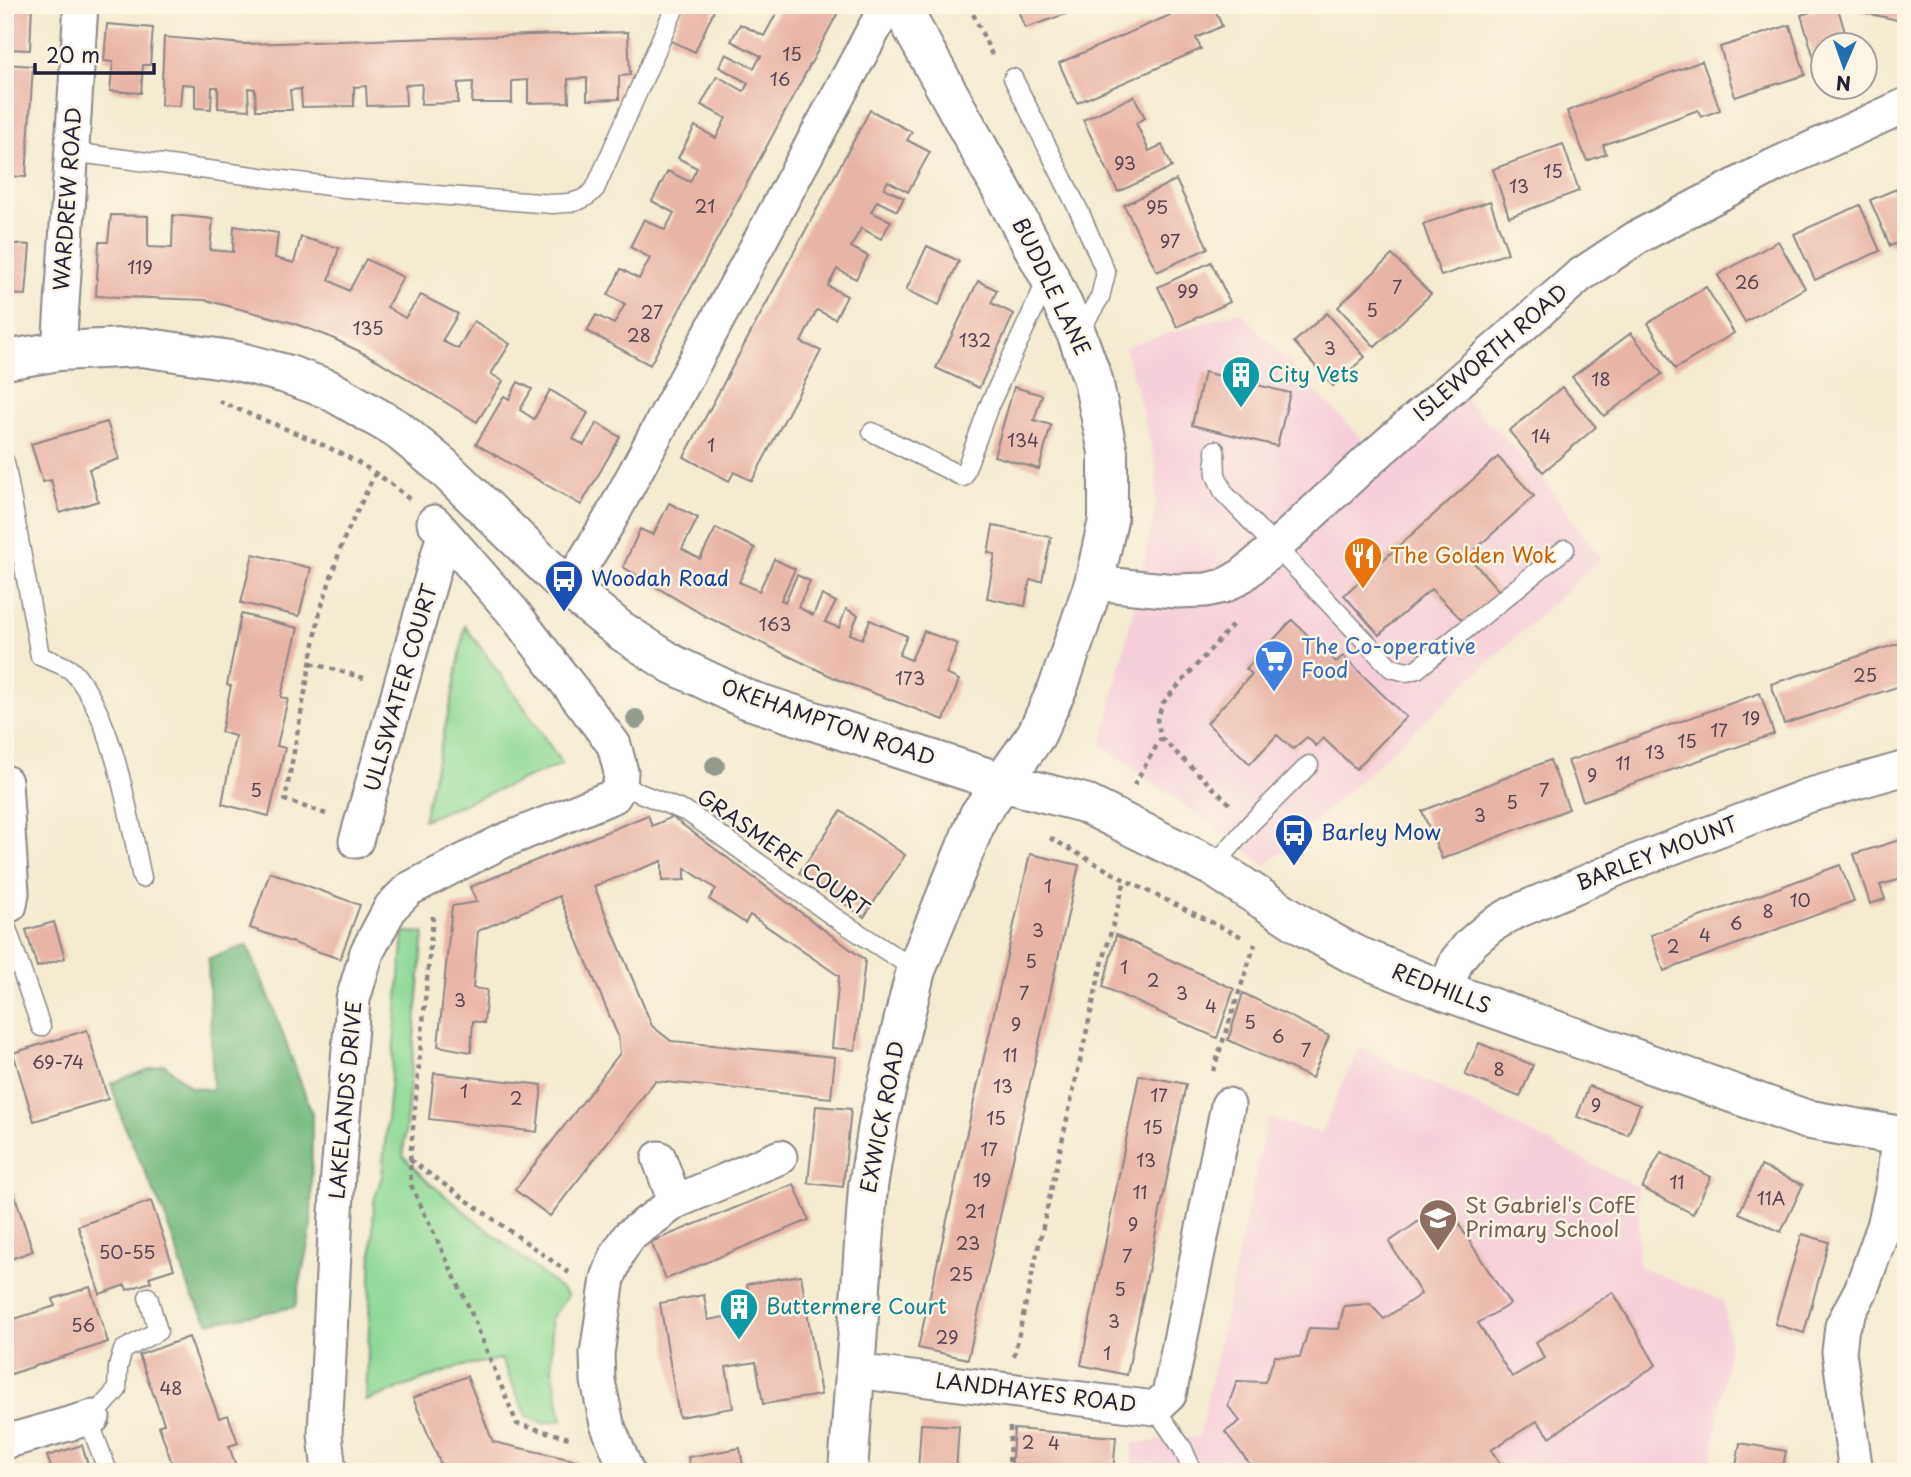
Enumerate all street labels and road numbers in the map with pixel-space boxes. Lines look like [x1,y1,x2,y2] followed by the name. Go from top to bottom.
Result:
[44,106,88,292] street label: WARDREW ROAD
[1006,212,1100,361] street label: BUDDLE LANE
[1405,275,1574,428] street label: ISLEWORTH ROAD
[354,579,444,795] street label: ULLSWATER COURT
[717,669,940,773] street label: OKEHAMPTON ROAD
[691,780,878,923] street label: GRASMERE COURT
[1571,807,1742,898] street label: BARLEY MOUNT
[1388,954,1496,1021] street label: REDHILLS
[319,999,369,1200] street label: LAKELANDS DRIVE
[851,1038,911,1195] street label: EXWICK ROAD
[934,1363,1138,1419] street label: LANDHAYES ROAD

